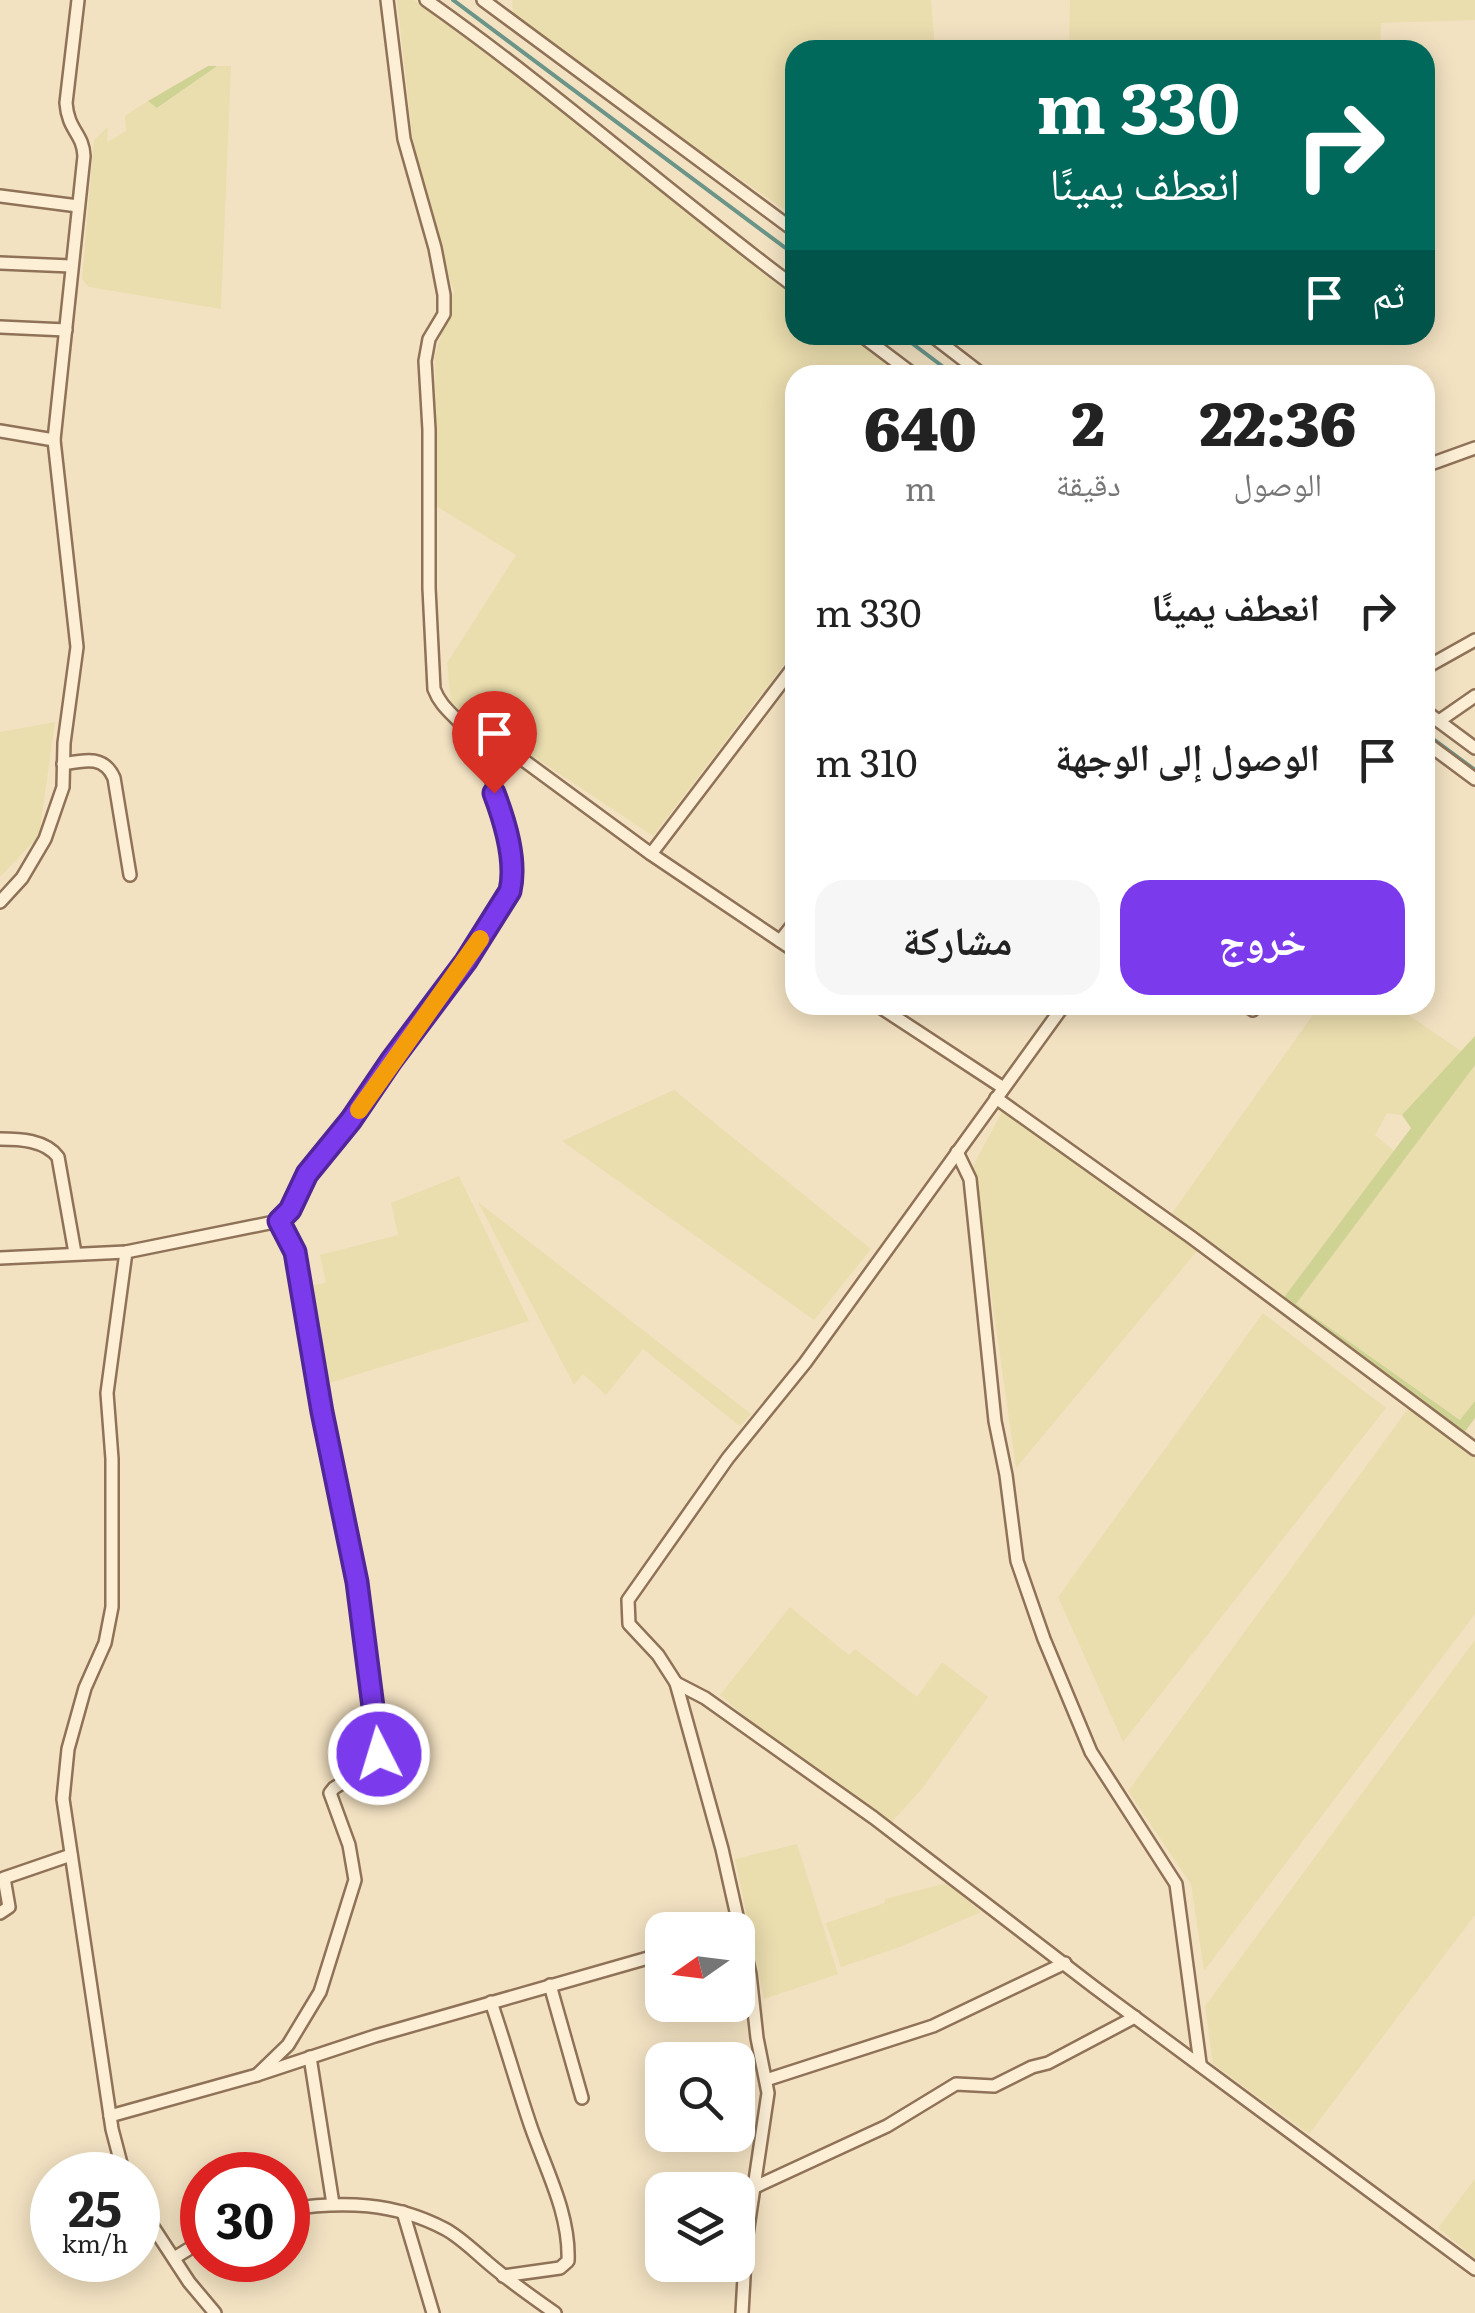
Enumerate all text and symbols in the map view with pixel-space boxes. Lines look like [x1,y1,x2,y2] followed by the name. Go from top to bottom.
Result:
[1036,52,1240,156] text: 330 m
[1275,80,1405,210] icon: right
[1049,147,1240,214] text: انعطف يمينًا
[1372,263,1405,320] text: ثم
[1297,270,1352,325] icon: arrive
[1072,375,1105,464] text: 2
[1200,375,1356,464] text: 22:36
[864,380,977,469] text: 640
[1056,458,1121,506] text: دقيقة
[1234,458,1322,506] text: الوصول
[905,463,936,511] text: m
[1151,576,1320,633] text: انعطف يمينًا
[815,582,922,639] text: 330 m
[1350,583,1405,638] icon: right
[452,691,537,794] pin
[467,706,522,761] icon: arrive
[1055,726,1320,783] text: الوصول إلى الوجهة
[815,732,918,789] text: 310 m
[1350,733,1405,788] icon: arrive
[815,880,1100,995] button: مشاركة
[1120,880,1405,995] button: خروج
[327,1702,431,1806] position arrow
[645,1912,755,2022] north arrow
[645,1912,755,2282] map controls
[645,2042,755,2152] button: search
[180,2152,310,2282] speed limit sign: 30
[68,2168,122,2242] text: 25
[645,2172,755,2282] button: layers
[62,2224,128,2261] text: km/h

